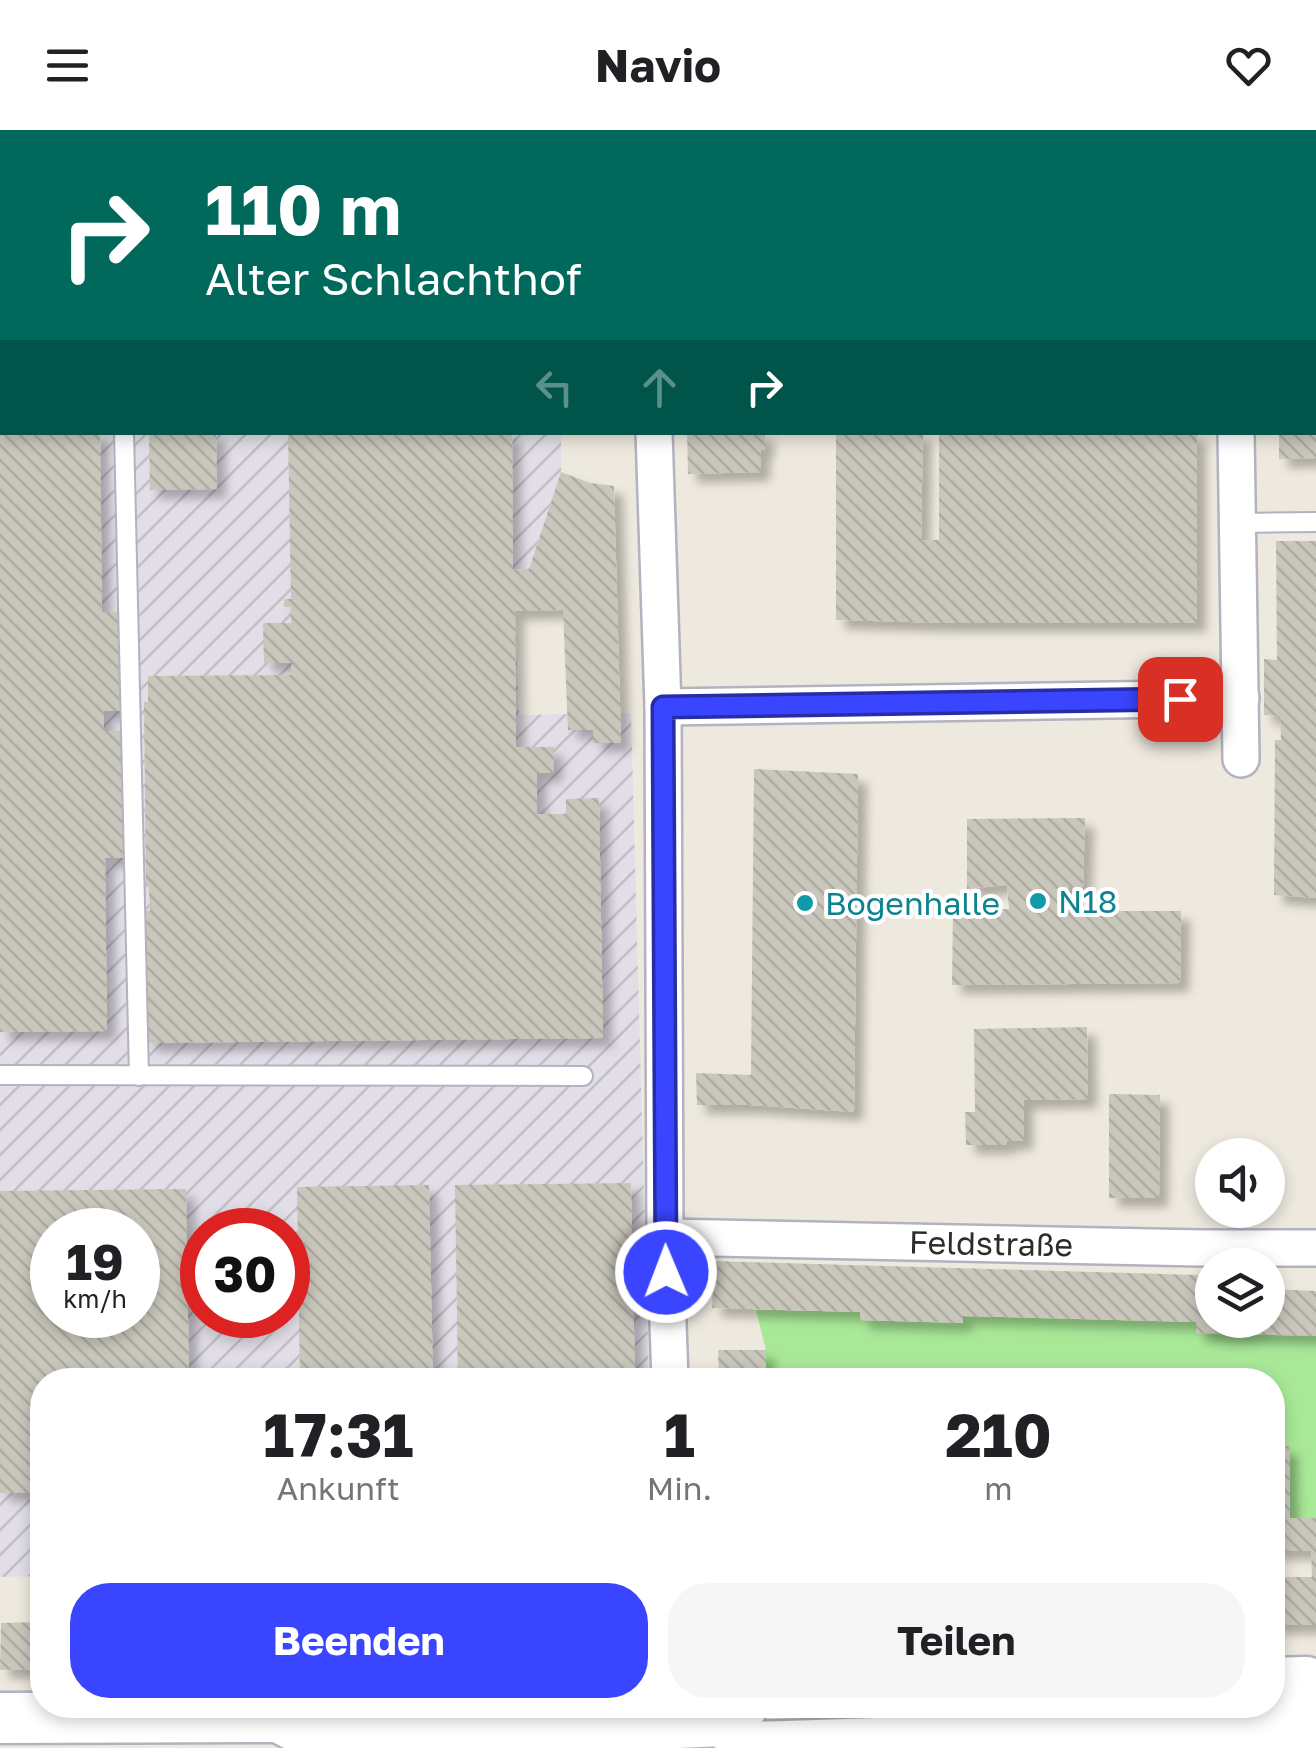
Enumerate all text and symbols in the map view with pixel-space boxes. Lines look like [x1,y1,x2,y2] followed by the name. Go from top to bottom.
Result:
[40,38,95,93] icon: menu
[595,38,721,92] text: Navio
[1221,38,1276,93] icon: heart
[205,166,401,250] text: 110 m
[40,170,170,300] icon: right
[205,251,582,305] text: Alter Schlachthof
[527,360,582,415] icon: left
[632,360,687,415] icon: ahead
[737,360,792,415] icon: right
[1138,657,1223,742] pin
[1153,672,1208,727] icon: arrive
[1058,882,1117,920] place label: N18
[825,884,1000,922] place label: Bogenhalle
[1027,890,1049,912] marker: N18
[794,892,816,914] marker: Bogenhalle
[1195,1138,1285,1338] map controls
[1195,1138,1285,1228] button: sound
[180,1208,310,1338] speed limit sign: 30
[614,1220,718,1324] position arrow
[909,1223,1073,1263] street label: Feldstraße
[66,1231,124,1291] text: 19
[1195,1248,1285,1338] button: layers
[63,1283,127,1314] text: km/h
[263,1398,414,1470] text: 17:31
[664,1398,695,1470] text: 1
[945,1398,1052,1470] text: 210
[277,1469,400,1507] text: Ankunft
[647,1469,712,1507] text: Min.
[984,1469,1013,1507] text: m
[70,1583,648,1698] button: Beenden
[668,1583,1245,1698] button: Teilen

